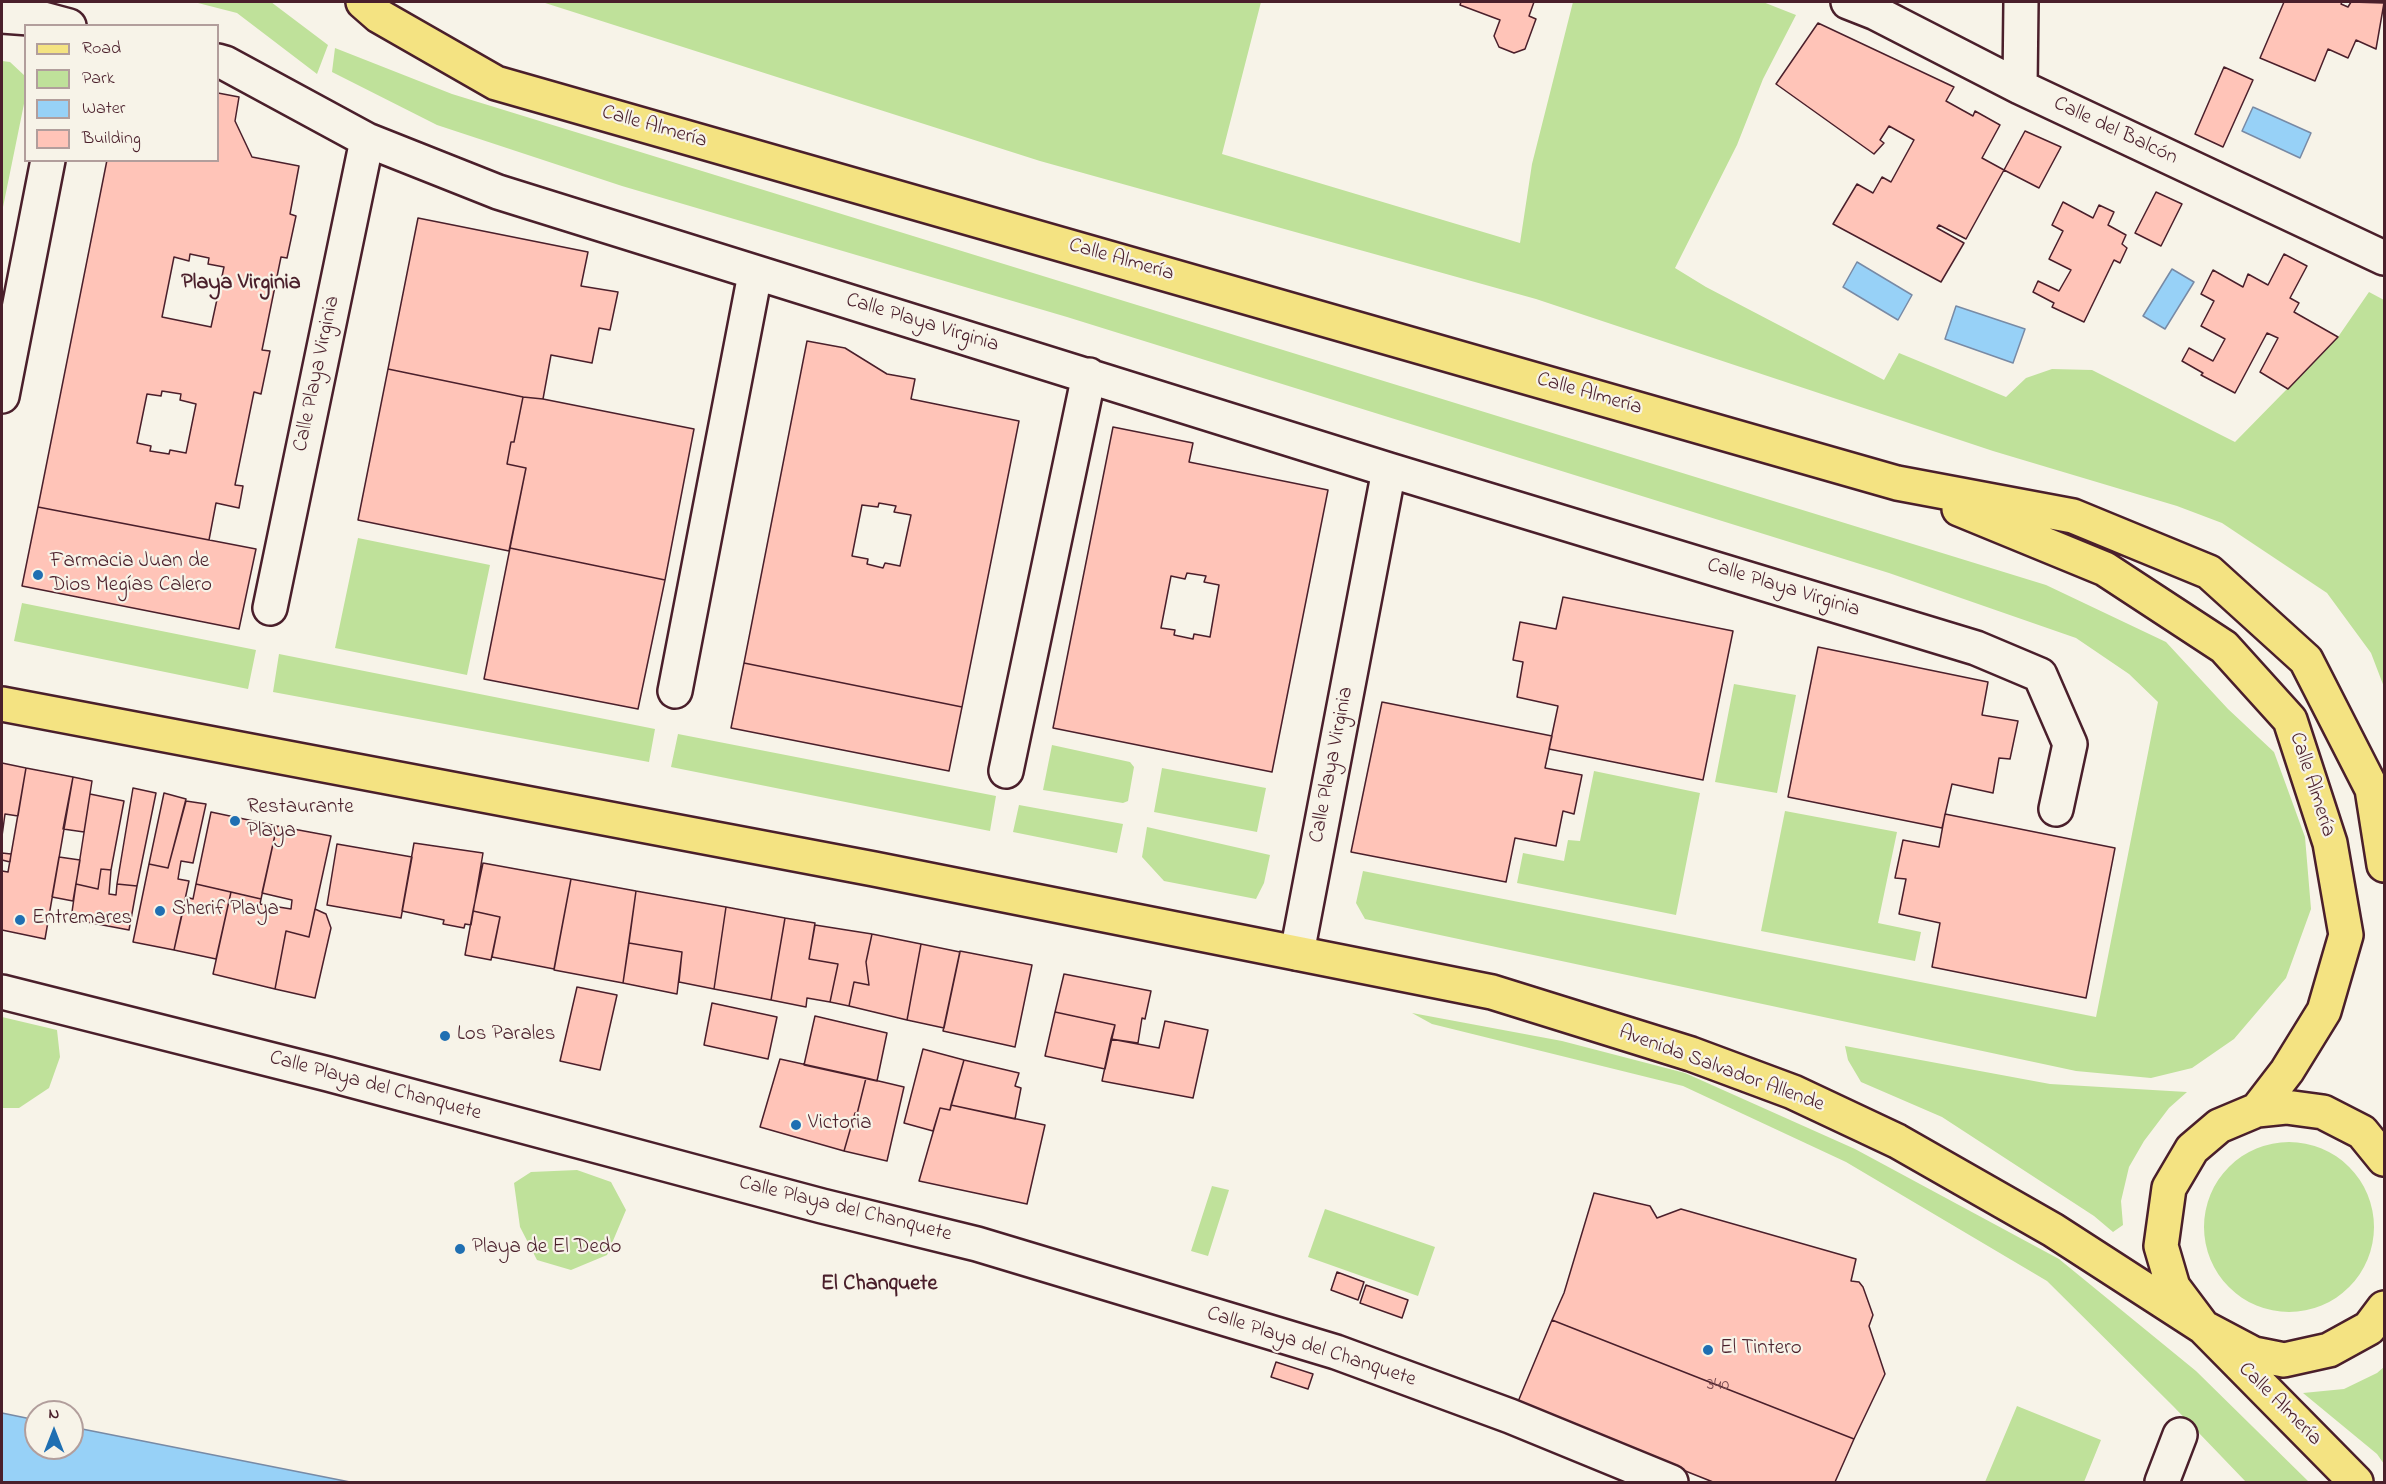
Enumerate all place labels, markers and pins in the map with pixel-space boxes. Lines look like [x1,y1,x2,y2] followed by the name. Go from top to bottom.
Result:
[50,550,212,600] place label: Farmacia Juan de Dios Megías Calero
[31,568,45,582] marker: Farmacia Juan de Dios Megías Calero
[247,796,354,846] place label: Restaurante Playa
[228,814,242,828] marker: Restaurante Playa
[172,898,279,924] place label: Sherif Playa
[153,904,167,918] marker: Sherif Playa
[32,907,132,933] place label: Entremares
[13,913,27,927] marker: Entremares
[457,1023,555,1049] place label: Los Parales
[438,1029,452,1043] marker: Los Parales
[808,1112,872,1138] place label: Victoria
[789,1118,803,1132] marker: Victoria
[472,1236,622,1262] place label: Playa de El Dedo
[453,1242,467,1256] marker: Playa de El Dedo
[1720,1337,1802,1363] place label: El Tintero
[1701,1343,1715,1357] marker: El Tintero

